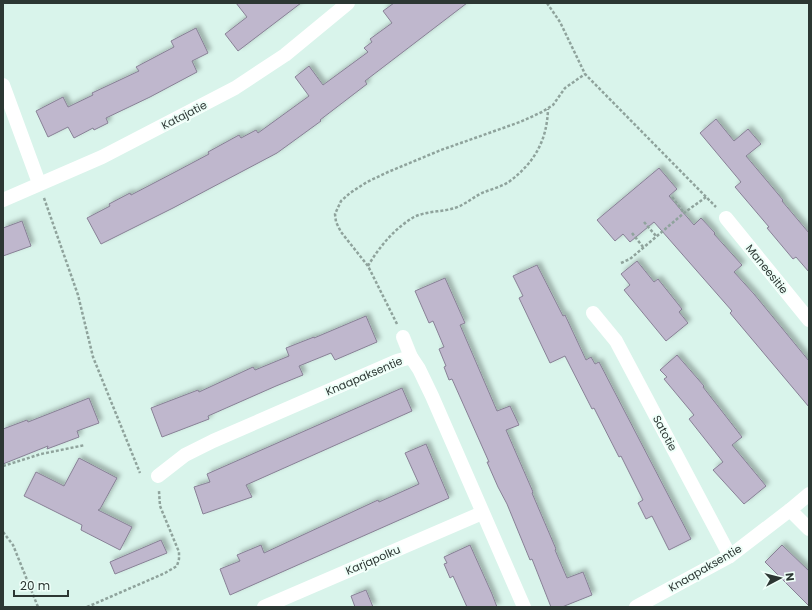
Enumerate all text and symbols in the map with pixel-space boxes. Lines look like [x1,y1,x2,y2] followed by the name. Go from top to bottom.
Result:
[158,97,210,133] street label: Katajatie
[742,241,792,297] street label: Maneesitie
[323,353,405,399] street label: Knaapaksentie
[649,412,681,454] street label: Satotie
[665,540,745,595] street label: Knaapaksentie
[343,541,403,579] street label: Karjapolku
[760,558,800,598] north arrow
[14,572,68,598] scale bar
[781,572,798,582] text: N
[20,577,50,594] text: 20 m

